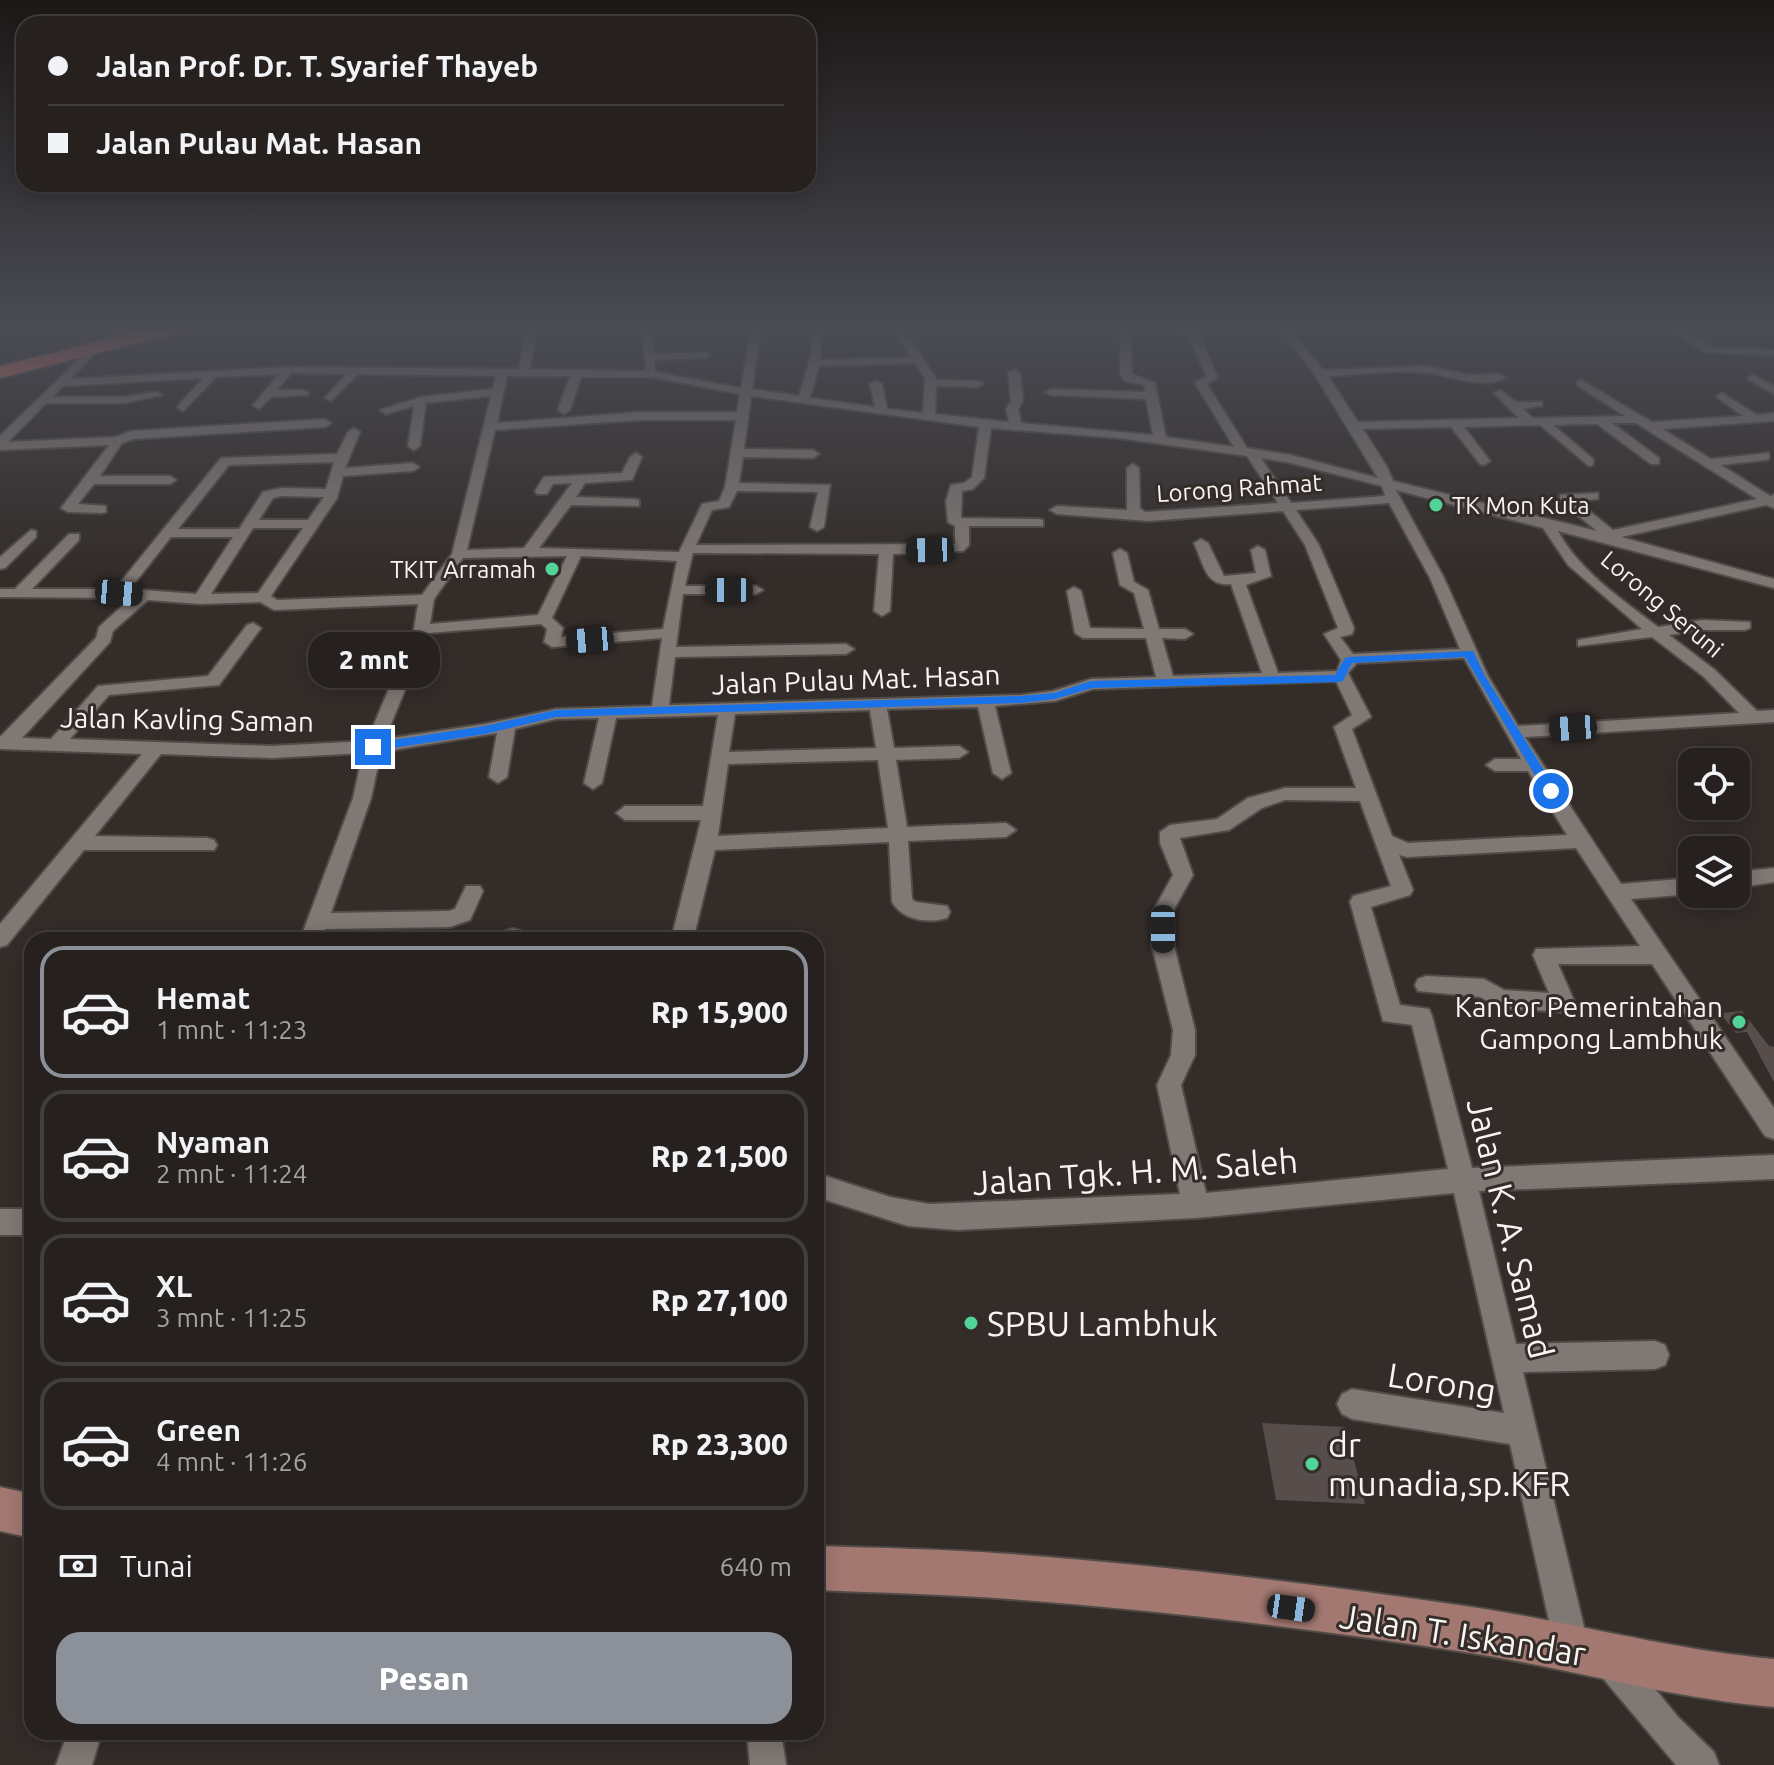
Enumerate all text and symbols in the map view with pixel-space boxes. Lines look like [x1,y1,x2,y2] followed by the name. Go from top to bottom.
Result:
[96,49,538,83] text: Jalan Prof. Dr. T. Syarief Thayeb
[96,126,422,160] text: Jalan Pulau Mat. Hasan
[1155,469,1323,507] street label: Lorong Rahmat
[1452,492,1590,519] place label: TK Mon Kuta
[1427,496,1445,514] marker: TK Mon Kuta
[906,538,954,562] car
[1596,545,1728,663] street label: Lorong Seruni
[390,556,536,583] place label: TKIT Arramah
[543,560,561,578] marker: TKIT Arramah
[705,578,753,602] car
[94,579,144,607] car
[565,626,615,654] car
[307,631,439,687] callout: 2 mnt
[339,645,409,674] text: 2 mnt
[711,658,1001,700] street label: Jalan Pulau Mat. Hasan
[60,701,314,737] street label: Jalan Kavling Saman
[1548,714,1598,742] car
[355,729,391,765] route end
[1678,748,1750,908] map controls
[1678,748,1750,820] button: locate
[1533,773,1569,809] route start
[1678,836,1750,908] button: layers
[1151,905,1175,953] car
[60,976,132,1048] icon: car
[156,981,250,1015] text: Hemat
[1455,991,1723,1054] place label: Kantor Pemerintahan Gampong Lambhuk
[651,995,788,1029] text: Rp 15,900
[1730,1013,1748,1031] marker: Kantor Pemerintahan Gampong Lambhuk
[156,1015,307,1044] text: 1 mnt · 11:23
[1460,1094,1562,1362] street label: Jalan K. A. Samad
[60,1120,132,1192] icon: car
[156,1125,270,1159] text: Nyaman
[651,1139,788,1173] text: Rp 21,500
[971,1141,1299,1201] street label: Jalan Tgk. H. M. Saleh
[156,1159,307,1188] text: 2 mnt · 11:24
[60,1264,132,1336] icon: car
[156,1269,192,1303] text: XL
[651,1283,788,1317] text: Rp 27,100
[156,1303,307,1332] text: 3 mnt · 11:25
[987,1304,1218,1342] place label: SPBU Lambhuk
[962,1314,980,1332] marker: SPBU Lambhuk
[1385,1355,1499,1409] street label: Lorong
[60,1408,132,1480] icon: car
[156,1413,241,1447] text: Green
[1328,1425,1570,1502] place label: dr munadia,sp.KFR
[651,1427,788,1461] text: Rp 23,300
[156,1447,307,1476] text: 4 mnt · 11:26
[1303,1455,1321,1473] marker: dr munadia,sp.KFR
[56,1544,100,1588] icon: cash
[120,1549,193,1583] text: Tunai
[720,1552,792,1581] text: 640 m
[1266,1593,1316,1623] car
[1337,1596,1589,1672] street label: Jalan T. Iskandar
[56,1632,792,1724] button: Pesan

